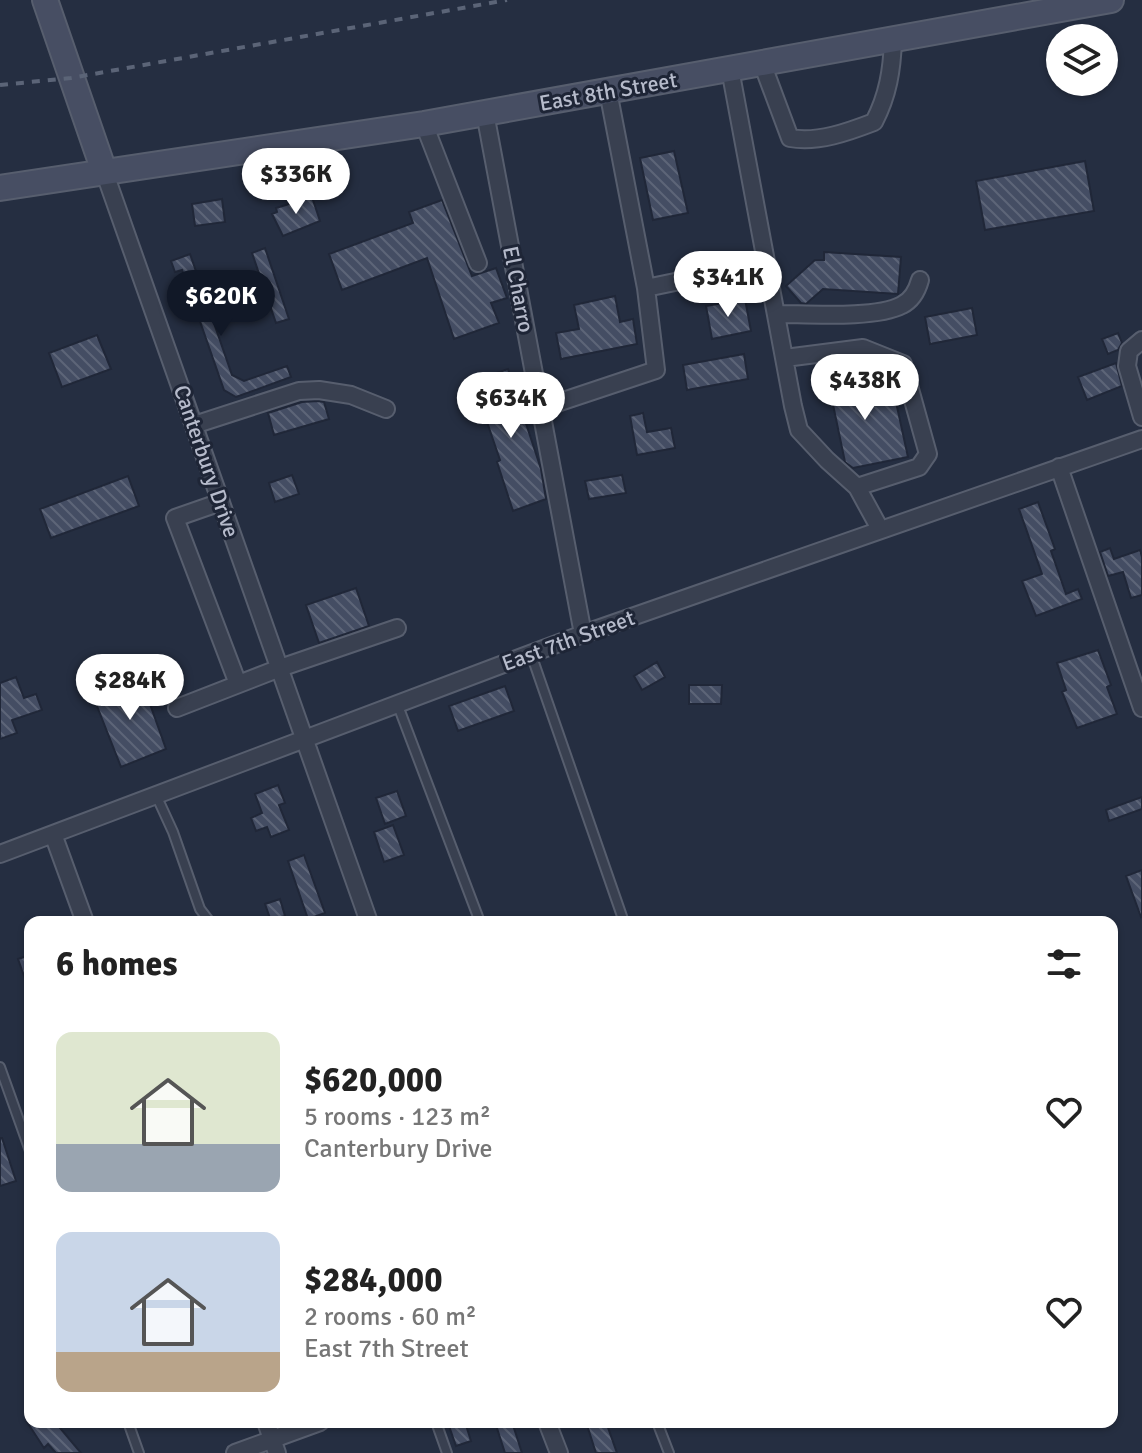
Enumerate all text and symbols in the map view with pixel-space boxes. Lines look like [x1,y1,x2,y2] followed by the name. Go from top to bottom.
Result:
[1046,24,1118,96] map controls
[1046,24,1118,96] button: layers
[537,66,679,117] street label: East 8th Street
[240,148,352,216] pin: $336K
[260,158,332,190] text: $336K
[497,244,540,335] street label: El Charro
[672,251,784,319] pin: $341K
[692,261,764,293] text: $341K
[165,270,277,338] pin: $620K
[185,280,257,312] text: $620K
[809,354,921,422] pin: $438K
[829,364,901,396] text: $438K
[455,372,567,440] pin: $634K
[168,381,245,541] street label: Canterbury Drive
[475,382,547,414] text: $634K
[498,604,639,677] street label: East 7th Street
[74,654,186,722] pin: $284K
[94,664,166,696] text: $284K
[1042,942,1086,986] icon: filters
[56,943,177,985] text: 6 homes
[304,1059,443,1101] text: $620,000
[120,1064,216,1160] icon: home
[1042,1090,1086,1134] icon: heart
[304,1101,491,1133] text: 5 rooms · 123 m²
[304,1133,493,1165] text: Canterbury Drive
[304,1259,443,1301] text: $284,000
[120,1264,216,1360] icon: home
[1042,1290,1086,1334] icon: heart
[304,1301,477,1333] text: 2 rooms · 60 m²
[304,1333,469,1365] text: East 7th Street

